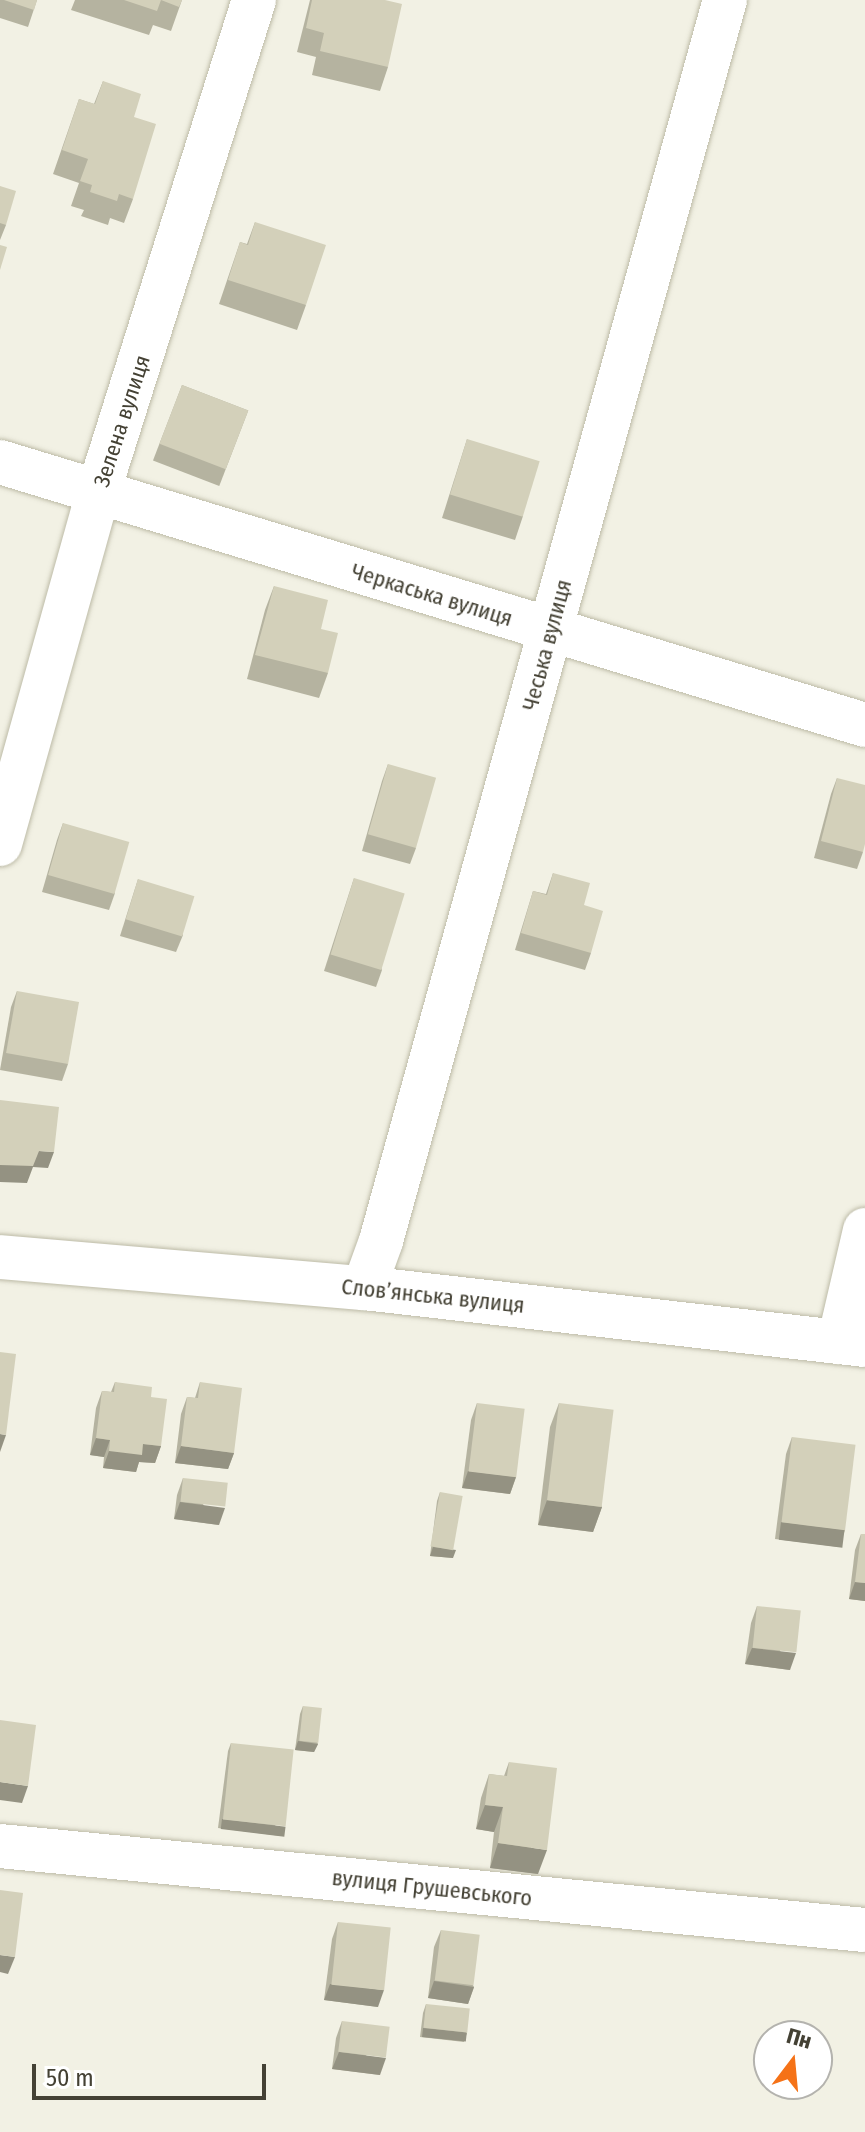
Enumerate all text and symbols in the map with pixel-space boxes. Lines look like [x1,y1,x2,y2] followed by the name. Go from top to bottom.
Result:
[88,352,156,490] street label: Зелена вулиця
[348,558,516,632] street label: Черкаська вулиця
[517,577,577,713] street label: Чеська вулиця
[340,1273,526,1319] street label: Словʼянська вулиця
[331,1864,533,1912] street label: вулиця Грушевського
[753,2020,833,2100] north arrow
[784,2022,815,2055] text: Пн
[36,2048,270,2098] scale bar
[46,2064,94,2092] text: 50 m

